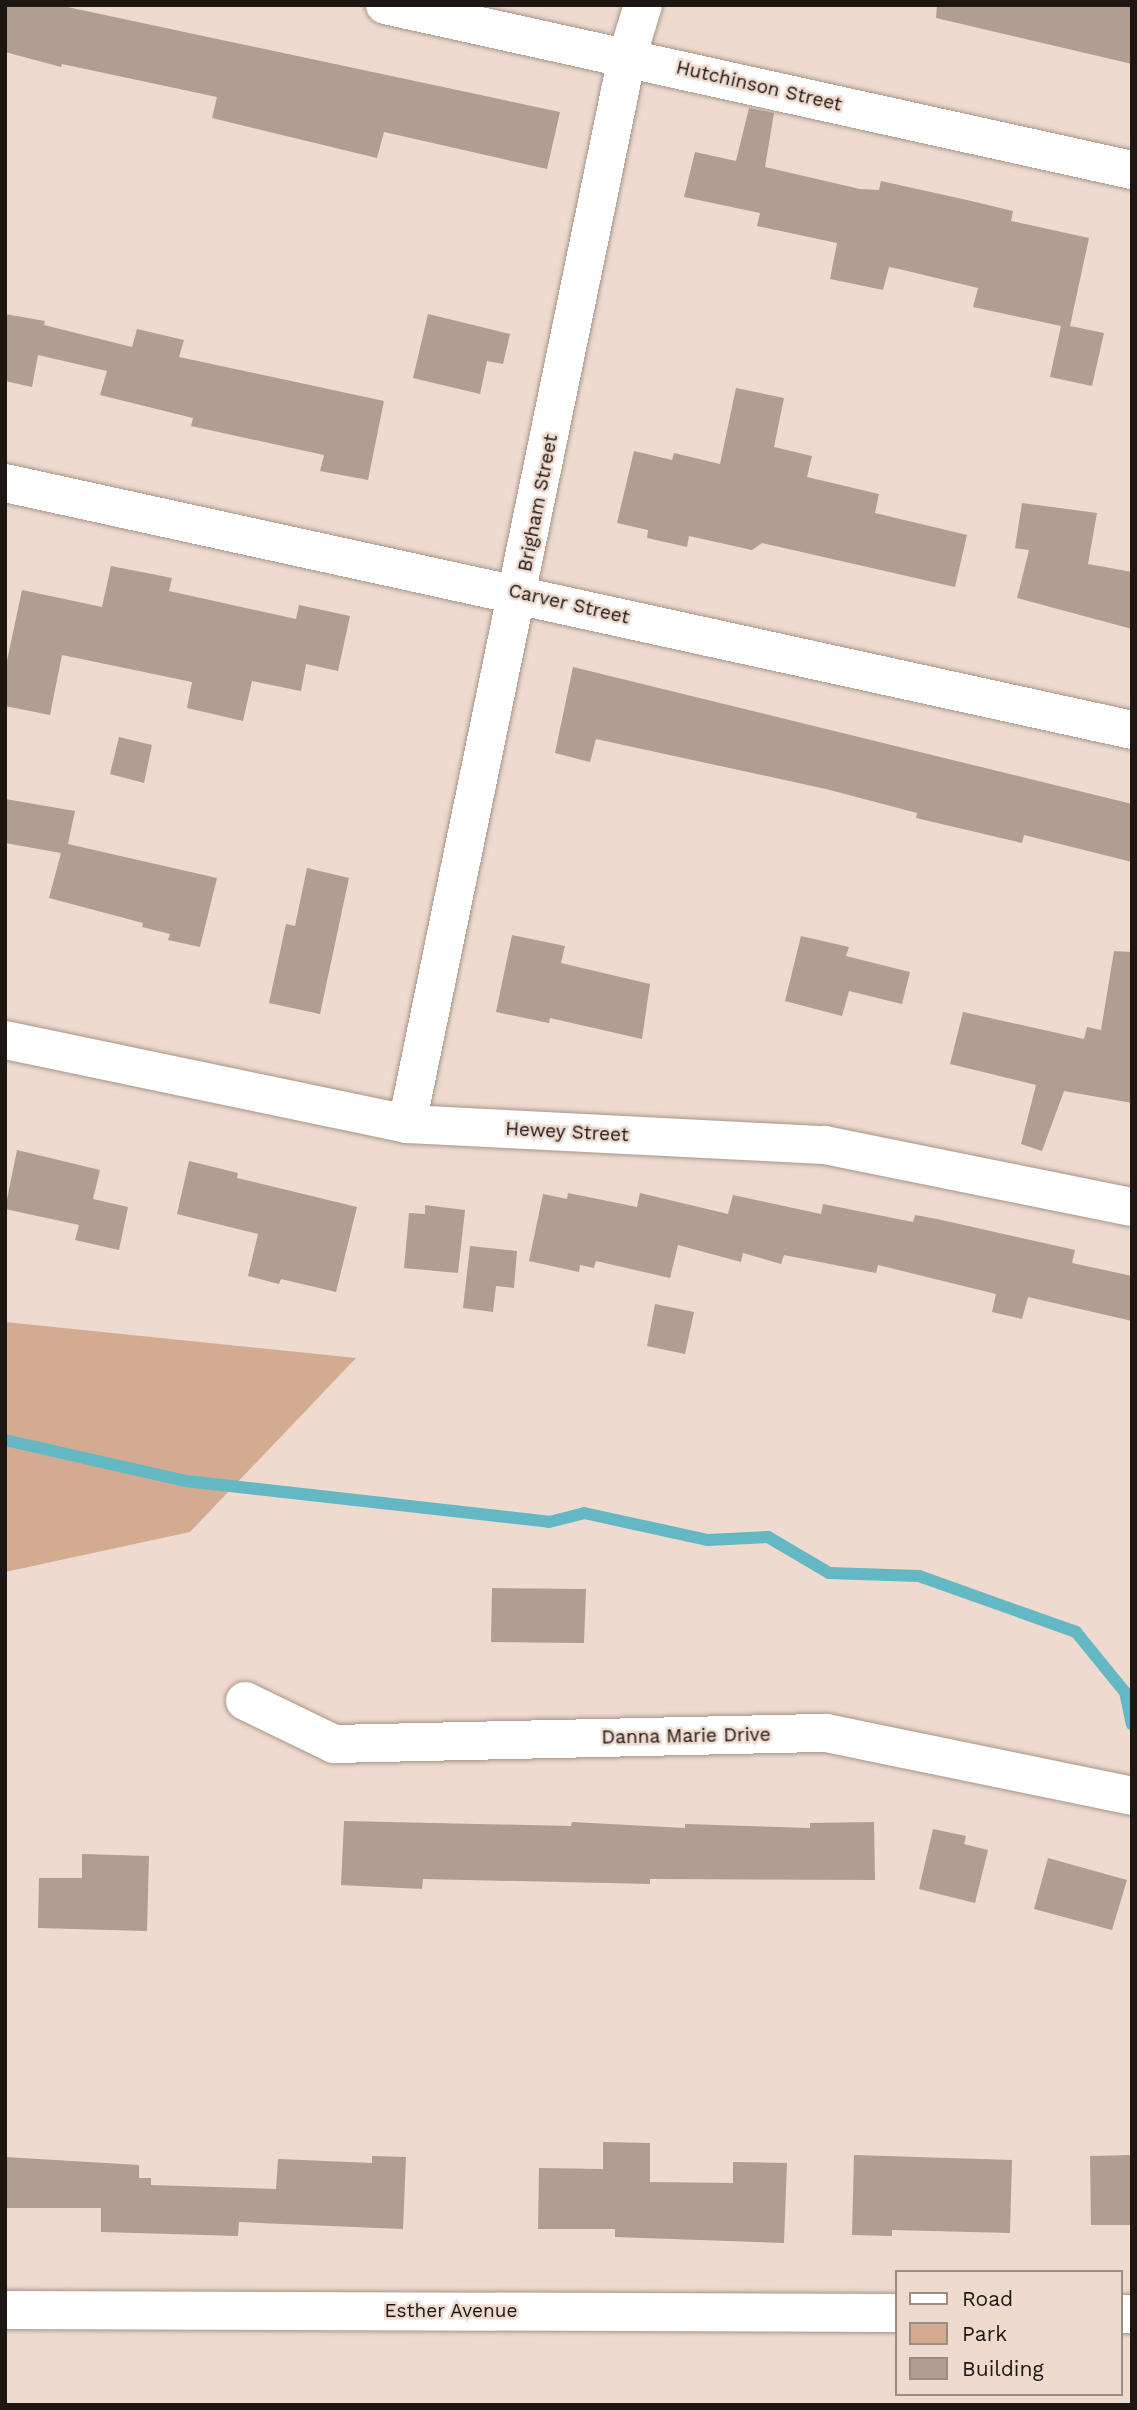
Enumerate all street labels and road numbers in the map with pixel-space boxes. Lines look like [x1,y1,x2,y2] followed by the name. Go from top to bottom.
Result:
[674,56,844,116] street label: Hutchinson Street
[513,432,563,574] street label: Brigham Street
[506,579,632,629] street label: Carver Street
[504,1117,630,1147] street label: Hewey Street
[601,1723,771,1749] street label: Danna Marie Drive
[384,2300,518,2322] street label: Esther Avenue

